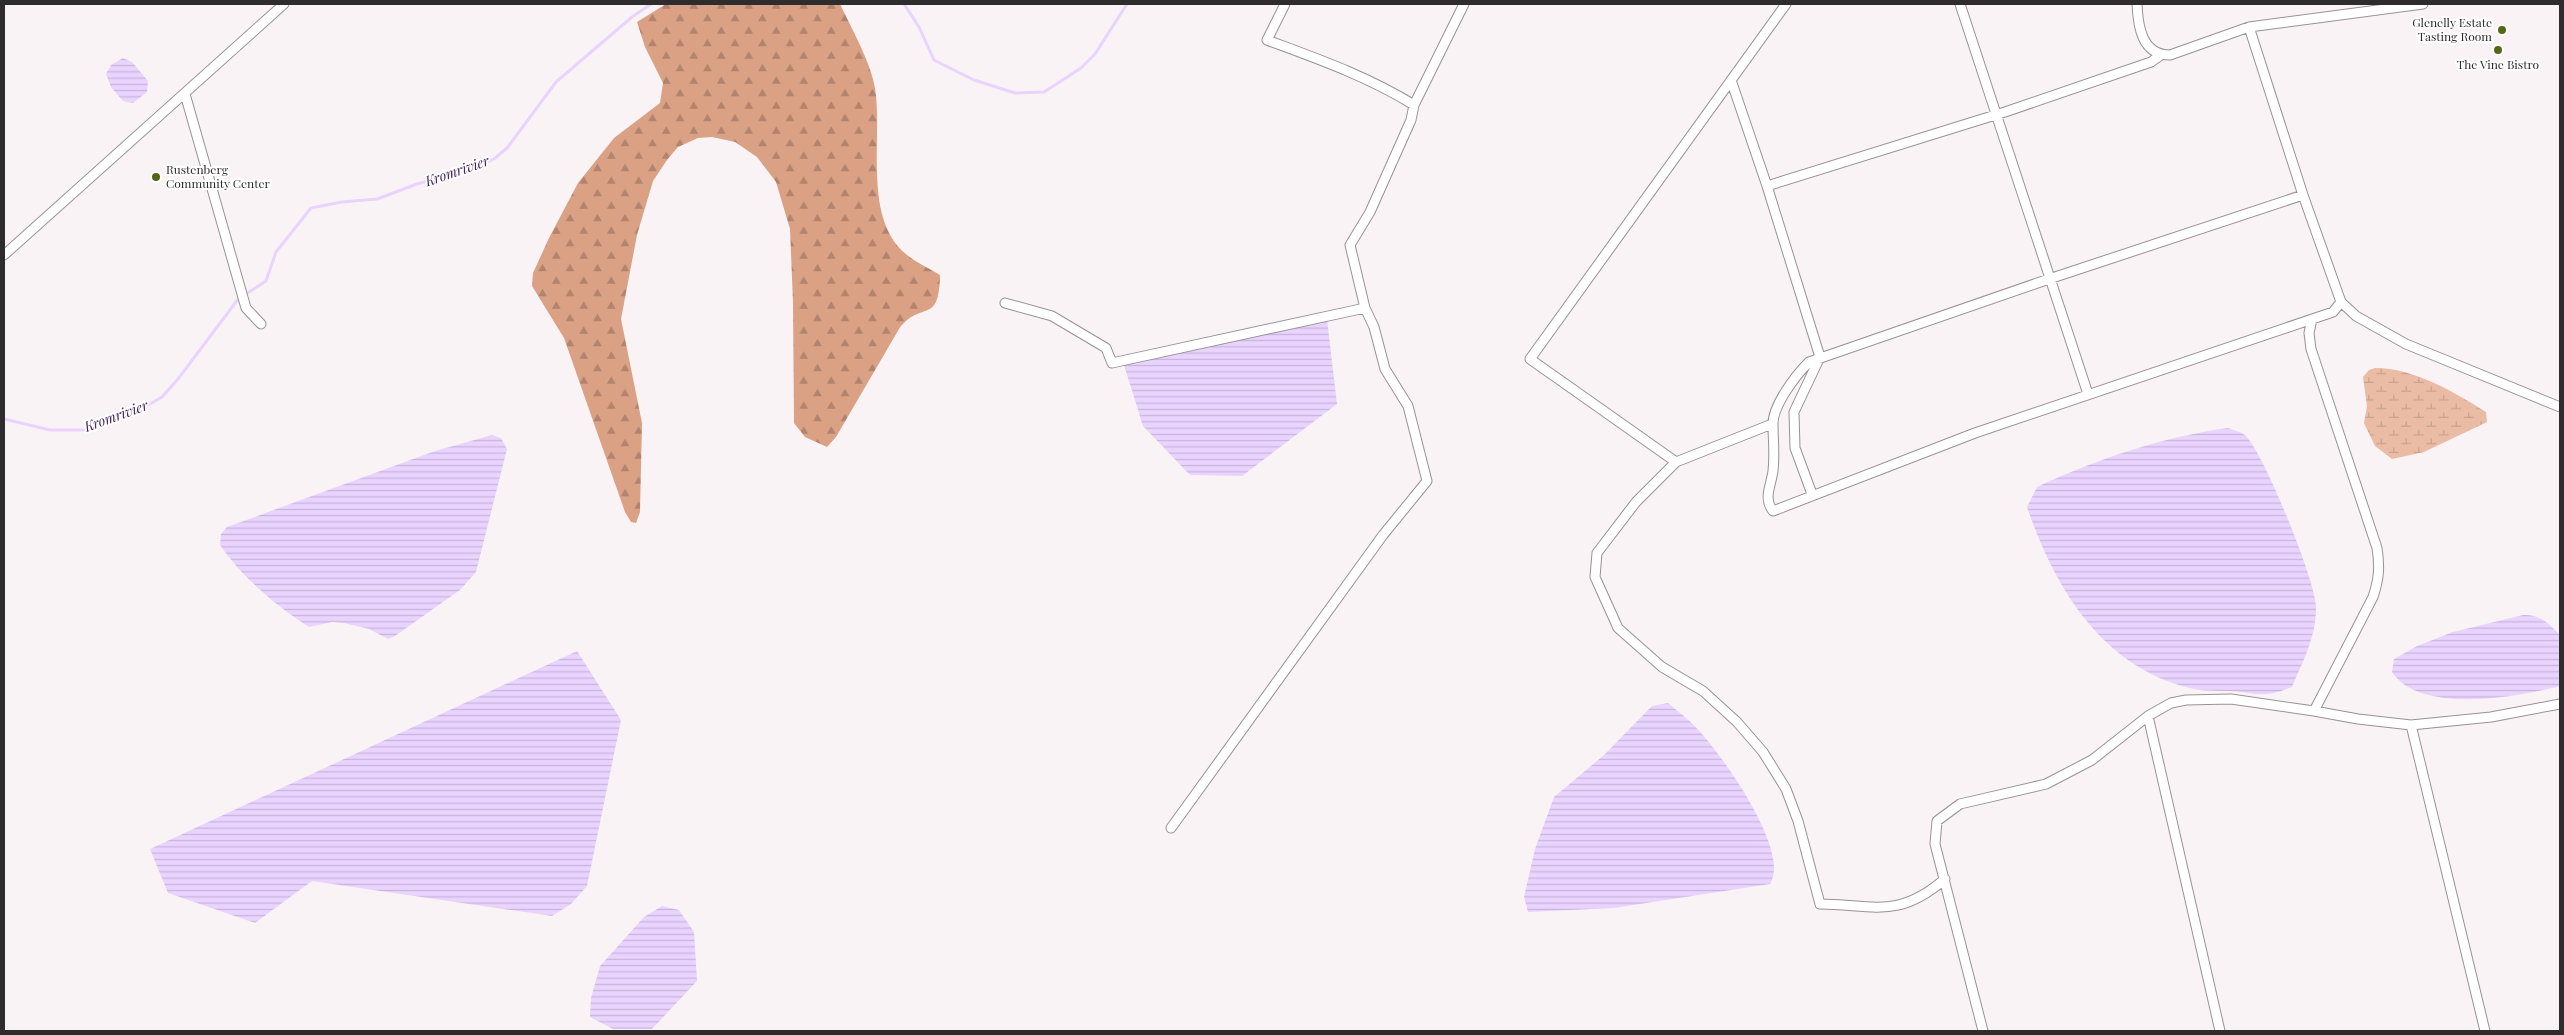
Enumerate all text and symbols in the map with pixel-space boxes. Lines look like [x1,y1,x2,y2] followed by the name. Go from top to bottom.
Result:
[2412,14,2492,44] place label: Glenelly Estate Tasting Room
[2496,24,2508,36] marker: Glenelly Estate Tasting Room
[2492,44,2504,56] marker: The Vine Bistro
[2457,56,2540,72] place label: The Vine Bistro
[421,150,492,191] water label: Kromrivier
[166,161,271,191] place label: Rustenberg Community Center
[150,171,162,183] marker: Rustenberg Community Center
[80,395,151,436] water label: Kromrivier

